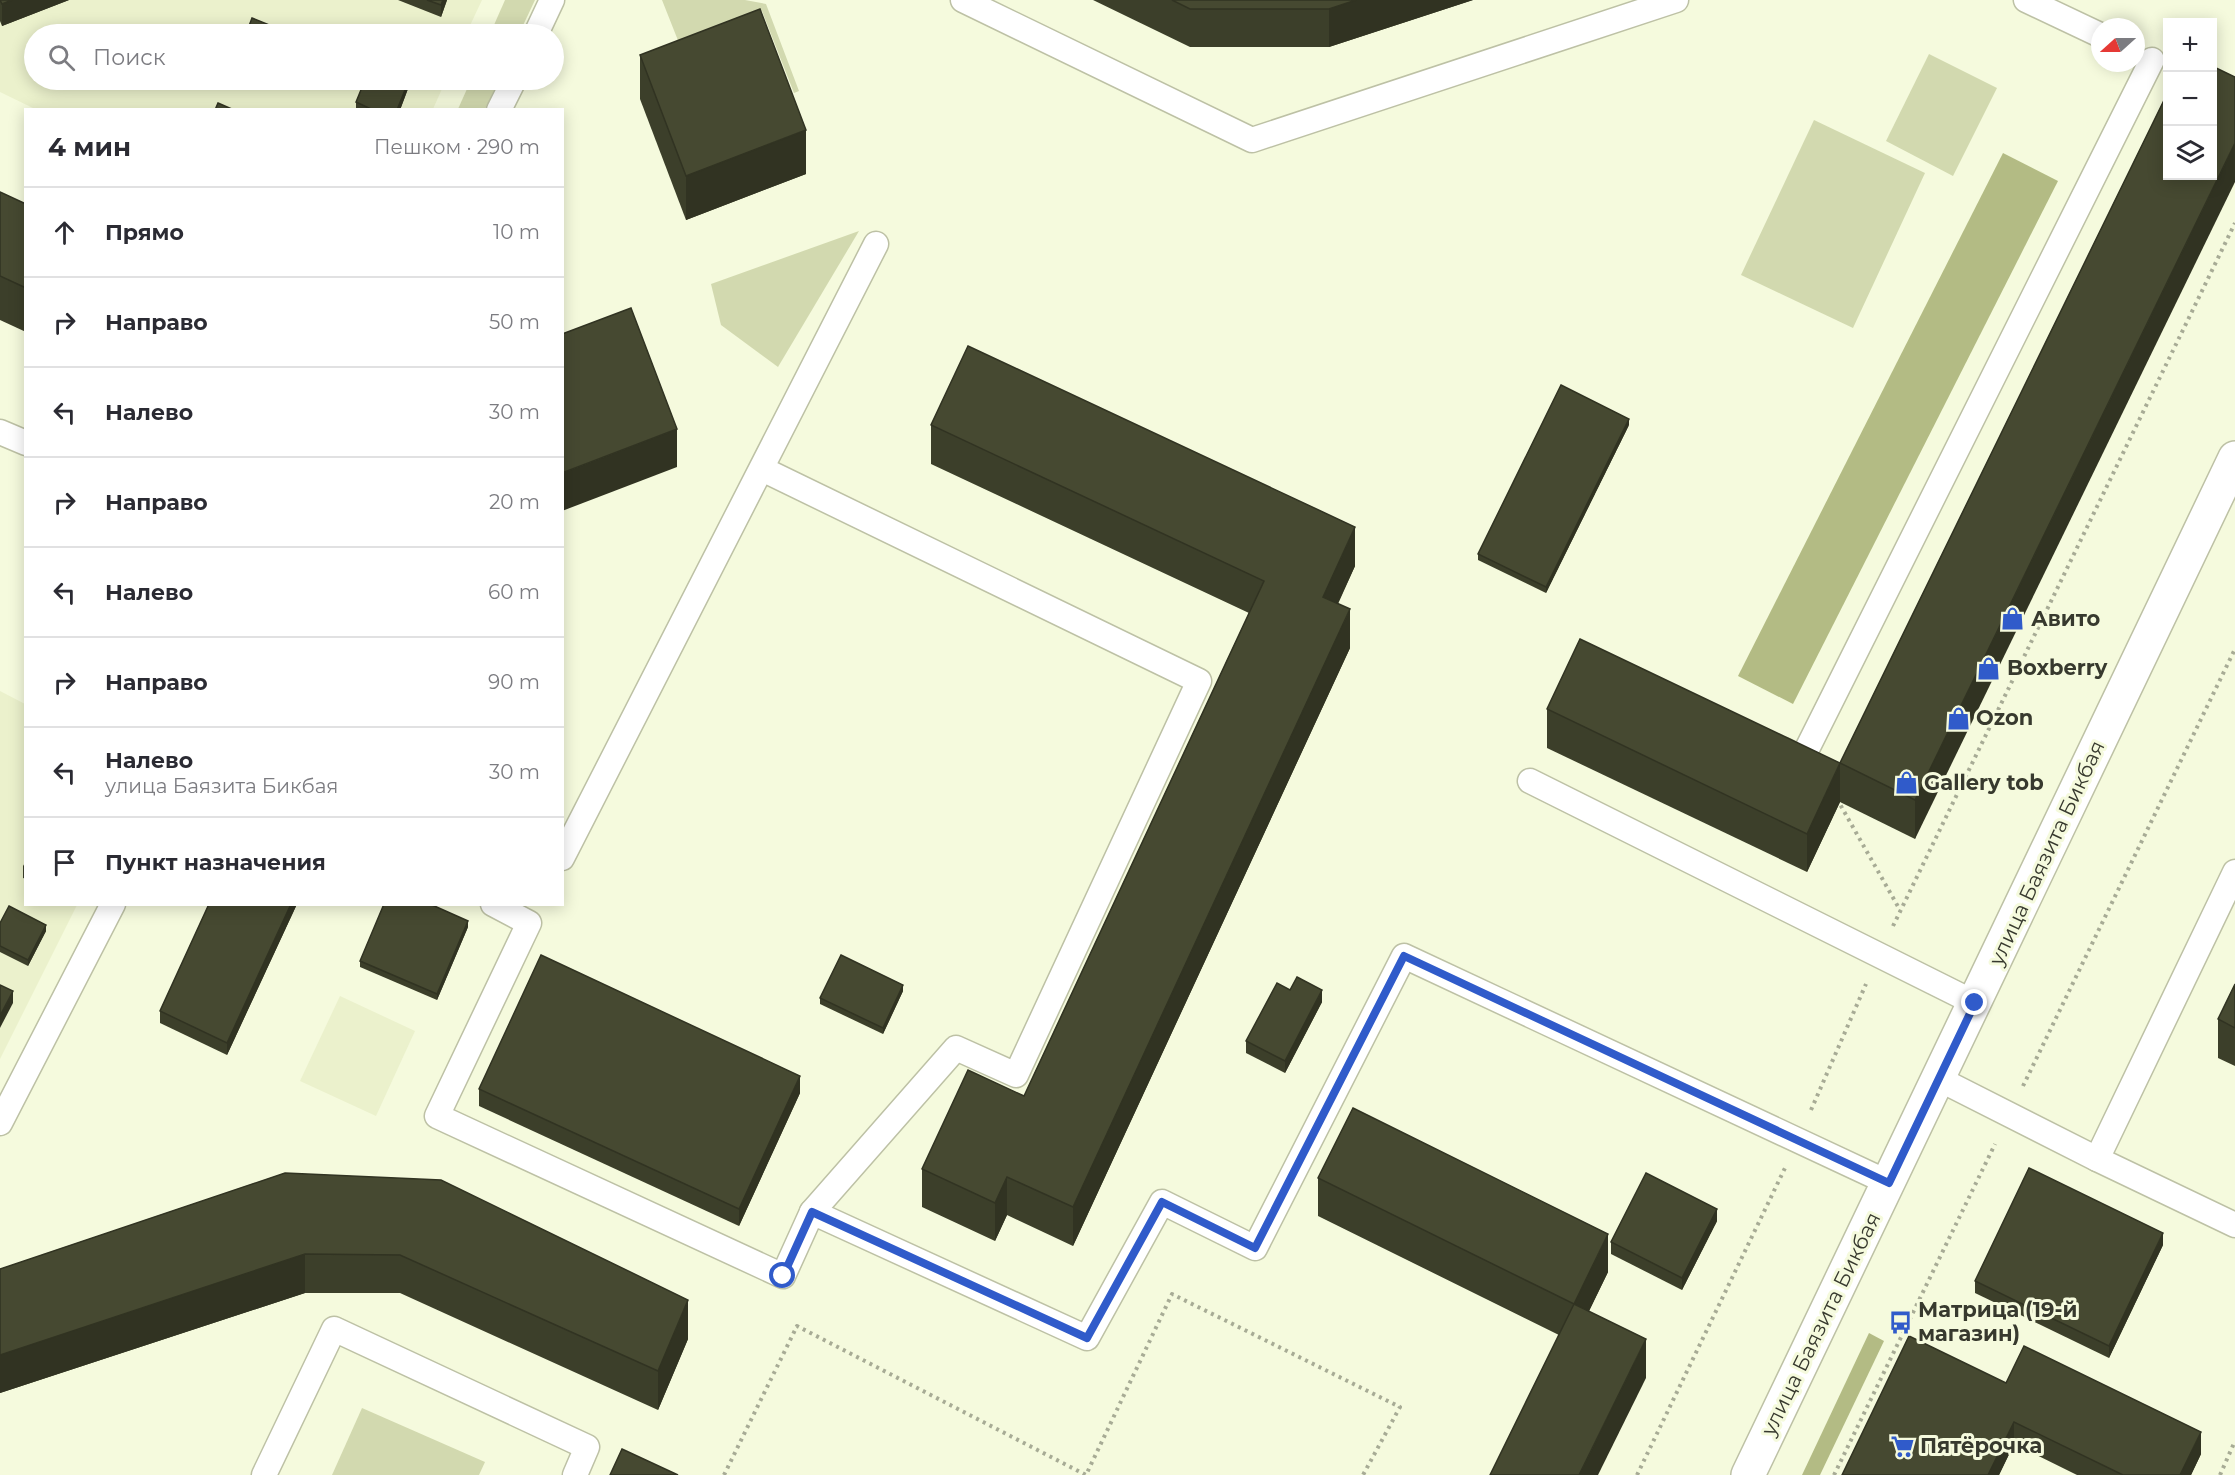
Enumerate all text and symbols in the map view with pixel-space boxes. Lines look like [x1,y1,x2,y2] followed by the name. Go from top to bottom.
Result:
[2091,18,2145,72] north arrow
[2163,18,2217,180] map controls
[2163,18,2217,72] button: +
[24,24,564,90] search box
[45,41,78,74] icon: search
[93,44,165,71] text: Поиск
[2163,72,2217,126] button: −
[2163,126,2217,180] button: layers
[48,131,131,163] text: 4 мин
[374,135,540,159] text: Пешком · 290 m
[48,216,81,249] icon: ahead
[105,219,184,246] text: Прямо
[493,220,540,244] text: 10 m
[48,306,81,339] icon: right
[105,309,208,336] text: Направо
[489,310,540,334] text: 50 m
[48,396,81,429] icon: left
[105,399,193,426] text: Налево
[489,400,540,424] text: 30 m
[48,486,81,519] icon: right
[105,489,208,516] text: Направо
[489,490,540,514] text: 20 m
[48,576,81,609] icon: left
[105,579,193,606] text: Налево
[488,580,540,604] text: 60 m
[2000,606,2026,632] shop icon: Авито
[2031,606,2101,631] place label: Авито
[1976,655,2002,681] shop icon: Boxberry
[2007,655,2108,680] place label: Boxberry
[48,666,81,699] icon: right
[105,669,208,696] text: Направо
[488,670,540,694] text: 90 m
[1945,705,1971,731] shop icon: Ozon
[1976,705,2033,730] place label: Ozon
[1983,736,2110,970] street label: улица Баязита Бикбая
[105,747,193,774] text: Налево
[48,756,81,789] icon: left
[489,760,540,784] text: 30 m
[1893,770,1919,796] shop icon: Gallery tob
[1924,770,2044,795] place label: Gallery tob
[105,774,338,798] text: улица Баязита Бикбая
[48,846,81,879] icon: arrive
[105,849,326,876] text: Пункт назначения
[1961,989,1987,1015] route end
[1755,1208,1886,1440] street label: улица Баязита Бикбая
[769,1262,795,1288] route start
[1918,1297,2077,1346] place label: Матрица (19-й магазин)
[1887,1309,1913,1335] bus stop icon: Матрица (19-й магазин)
[1889,1433,1915,1459] supermarket icon: Пятёрочка
[1920,1433,2042,1458] place label: Пятёрочка

